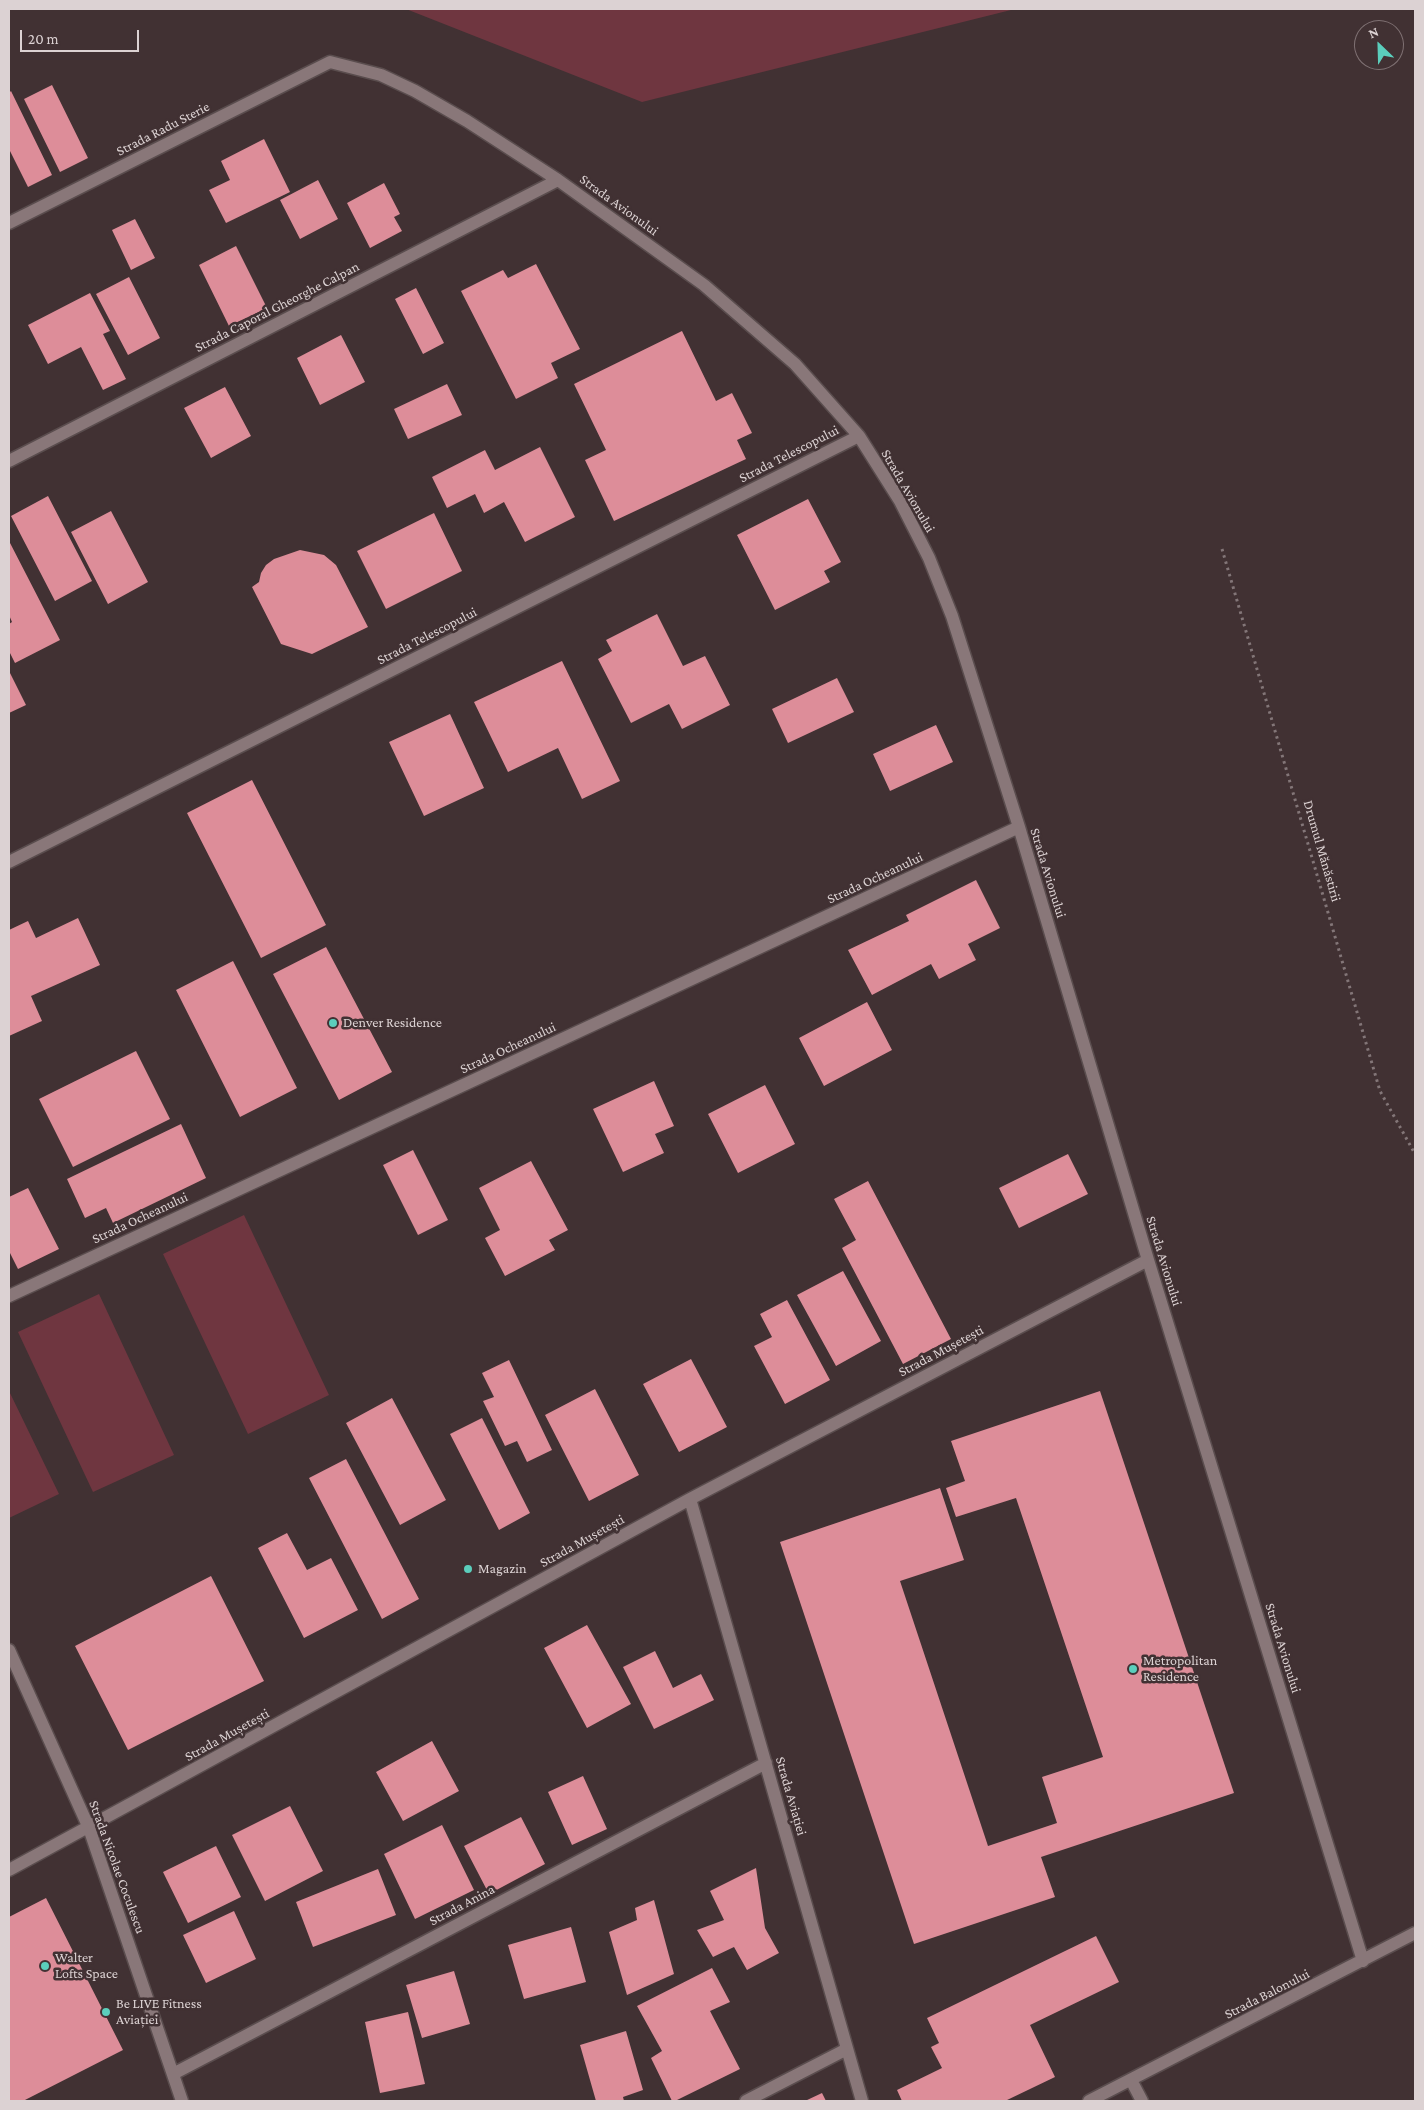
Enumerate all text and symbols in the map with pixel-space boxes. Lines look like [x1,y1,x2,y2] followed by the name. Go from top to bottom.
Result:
[22,20,141,52] scale bar
[1354,20,1404,70] north arrow
[1366,23,1381,41] text: N
[28,31,59,47] text: 20 m
[114,98,212,160] street label: Strada Radu Sterie
[576,171,662,239] street label: Strada Avionului
[192,258,362,356] street label: Strada Caporal Gheorghe Calpan
[736,422,842,486] street label: Strada Telescopului
[877,446,939,536] street label: Strada Avionului
[374,604,480,668] street label: Strada Telescopului
[1299,798,1345,904] street label: Drumul Mănăstirii
[1026,826,1070,920] street label: Strada Avionului
[824,848,926,908] street label: Strada Ocheanului
[343,1015,442,1031] place label: Denver Residence
[327,1017,339,1029] marker: Denver Residence
[457,1018,559,1078] street label: Strada Ocheanului
[89,1188,191,1248] street label: Strada Ocheanului
[1142,1214,1186,1308] street label: Strada Avionului
[896,1322,986,1380] street label: Strada Mușetești
[537,1511,627,1571] street label: Strada Mușetești
[478,1561,526,1577] place label: Magazin
[462,1563,474,1575] marker: Magazin
[1261,1601,1305,1695] street label: Strada Avionului
[1143,1653,1217,1685] place label: Metropolitan Residence
[1127,1663,1139,1675] marker: Metropolitan Residence
[182,1705,272,1765] street label: Strada Mușetești
[772,1755,810,1837] street label: Strada Aviației
[85,1798,149,1936] street label: Strada Nicolae Coculescu
[426,1881,498,1929] street label: Strada Anina
[55,1950,118,1982] place label: Walter Lofts Space
[39,1960,51,1972] marker: Walter Lofts Space
[1222,1965,1312,2023] street label: Strada Balonului
[116,1996,202,2028] place label: Be LIVE Fitness Aviației
[100,2006,112,2018] marker: Be LIVE Fitness Aviației

